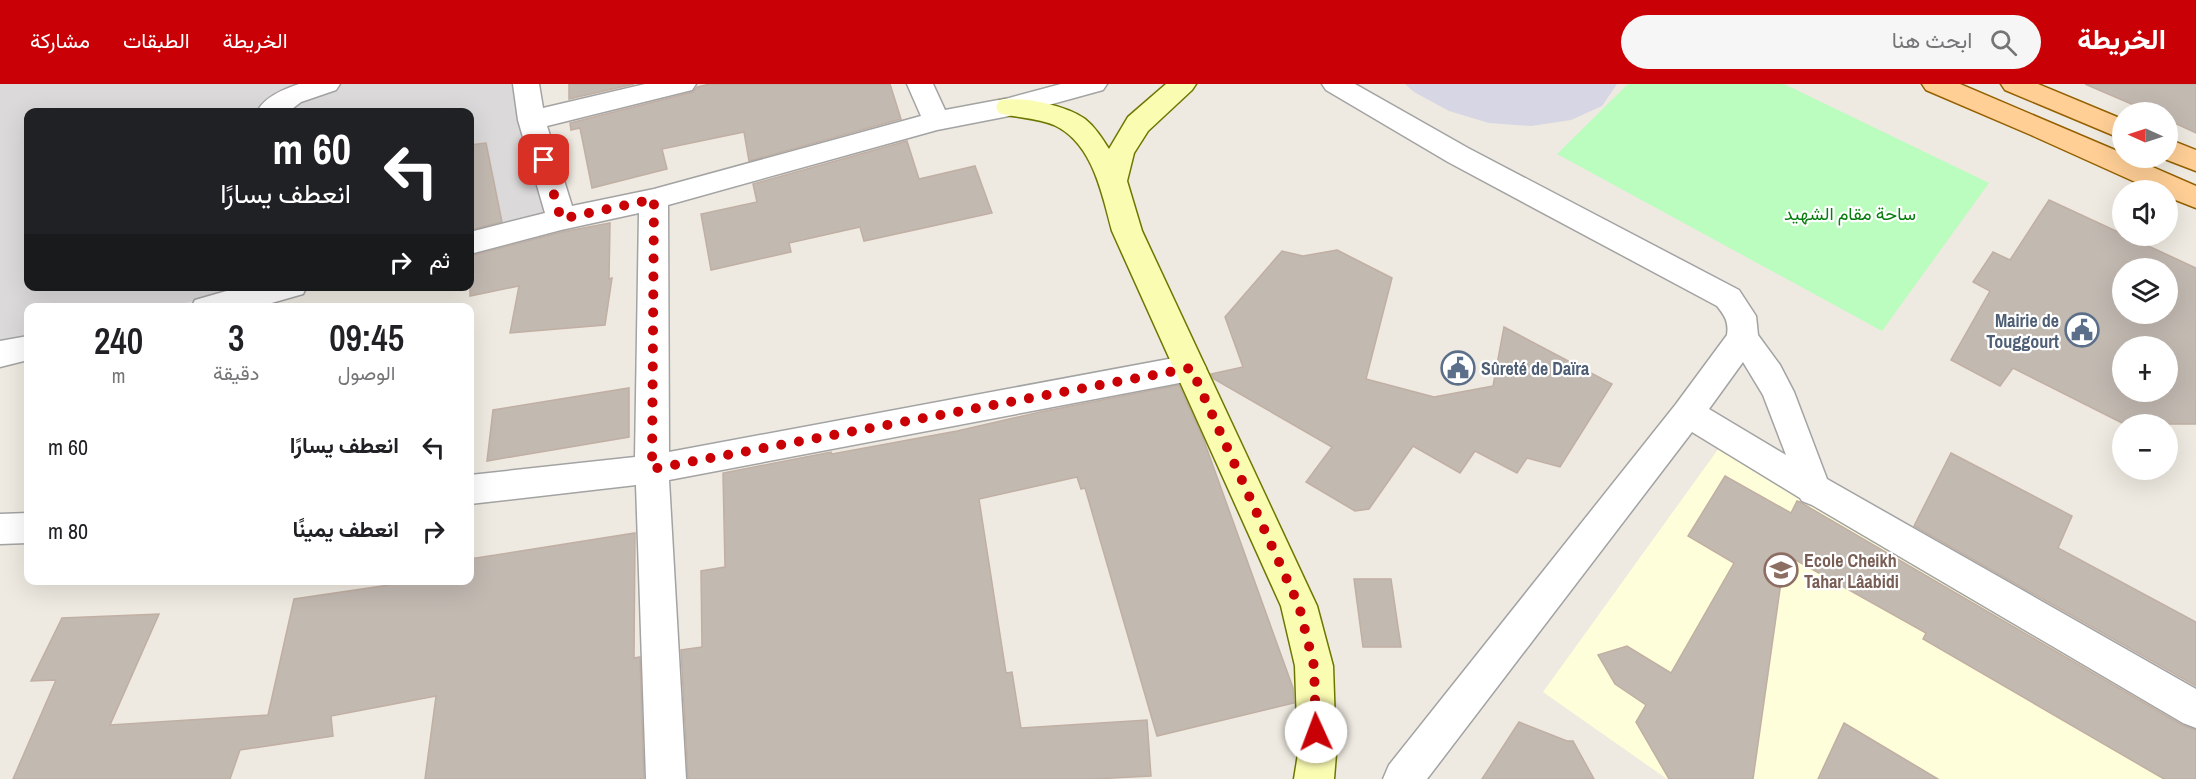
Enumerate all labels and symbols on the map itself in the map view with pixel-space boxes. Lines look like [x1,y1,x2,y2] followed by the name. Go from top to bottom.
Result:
[2112,102,2178,168] north arrow
[518,134,569,185] pin
[1784,201,1916,226] park label: ساحة مقام الشهيد
[1986,308,2059,354] place label: Mairie de Touggourt
[2064,312,2100,348] public building icon: Mairie de Touggourt
[1440,350,1476,386] public building icon: Sûreté de Daïra
[1481,356,1590,381] place label: Sûreté de Daïra
[1804,548,1899,594] place label: Ecole Cheikh Tahar Lâabidi
[1763,552,1799,588] school or university icon: Ecole Cheikh Tahar Lâabidi
[1284,700,1348,764] position arrow

